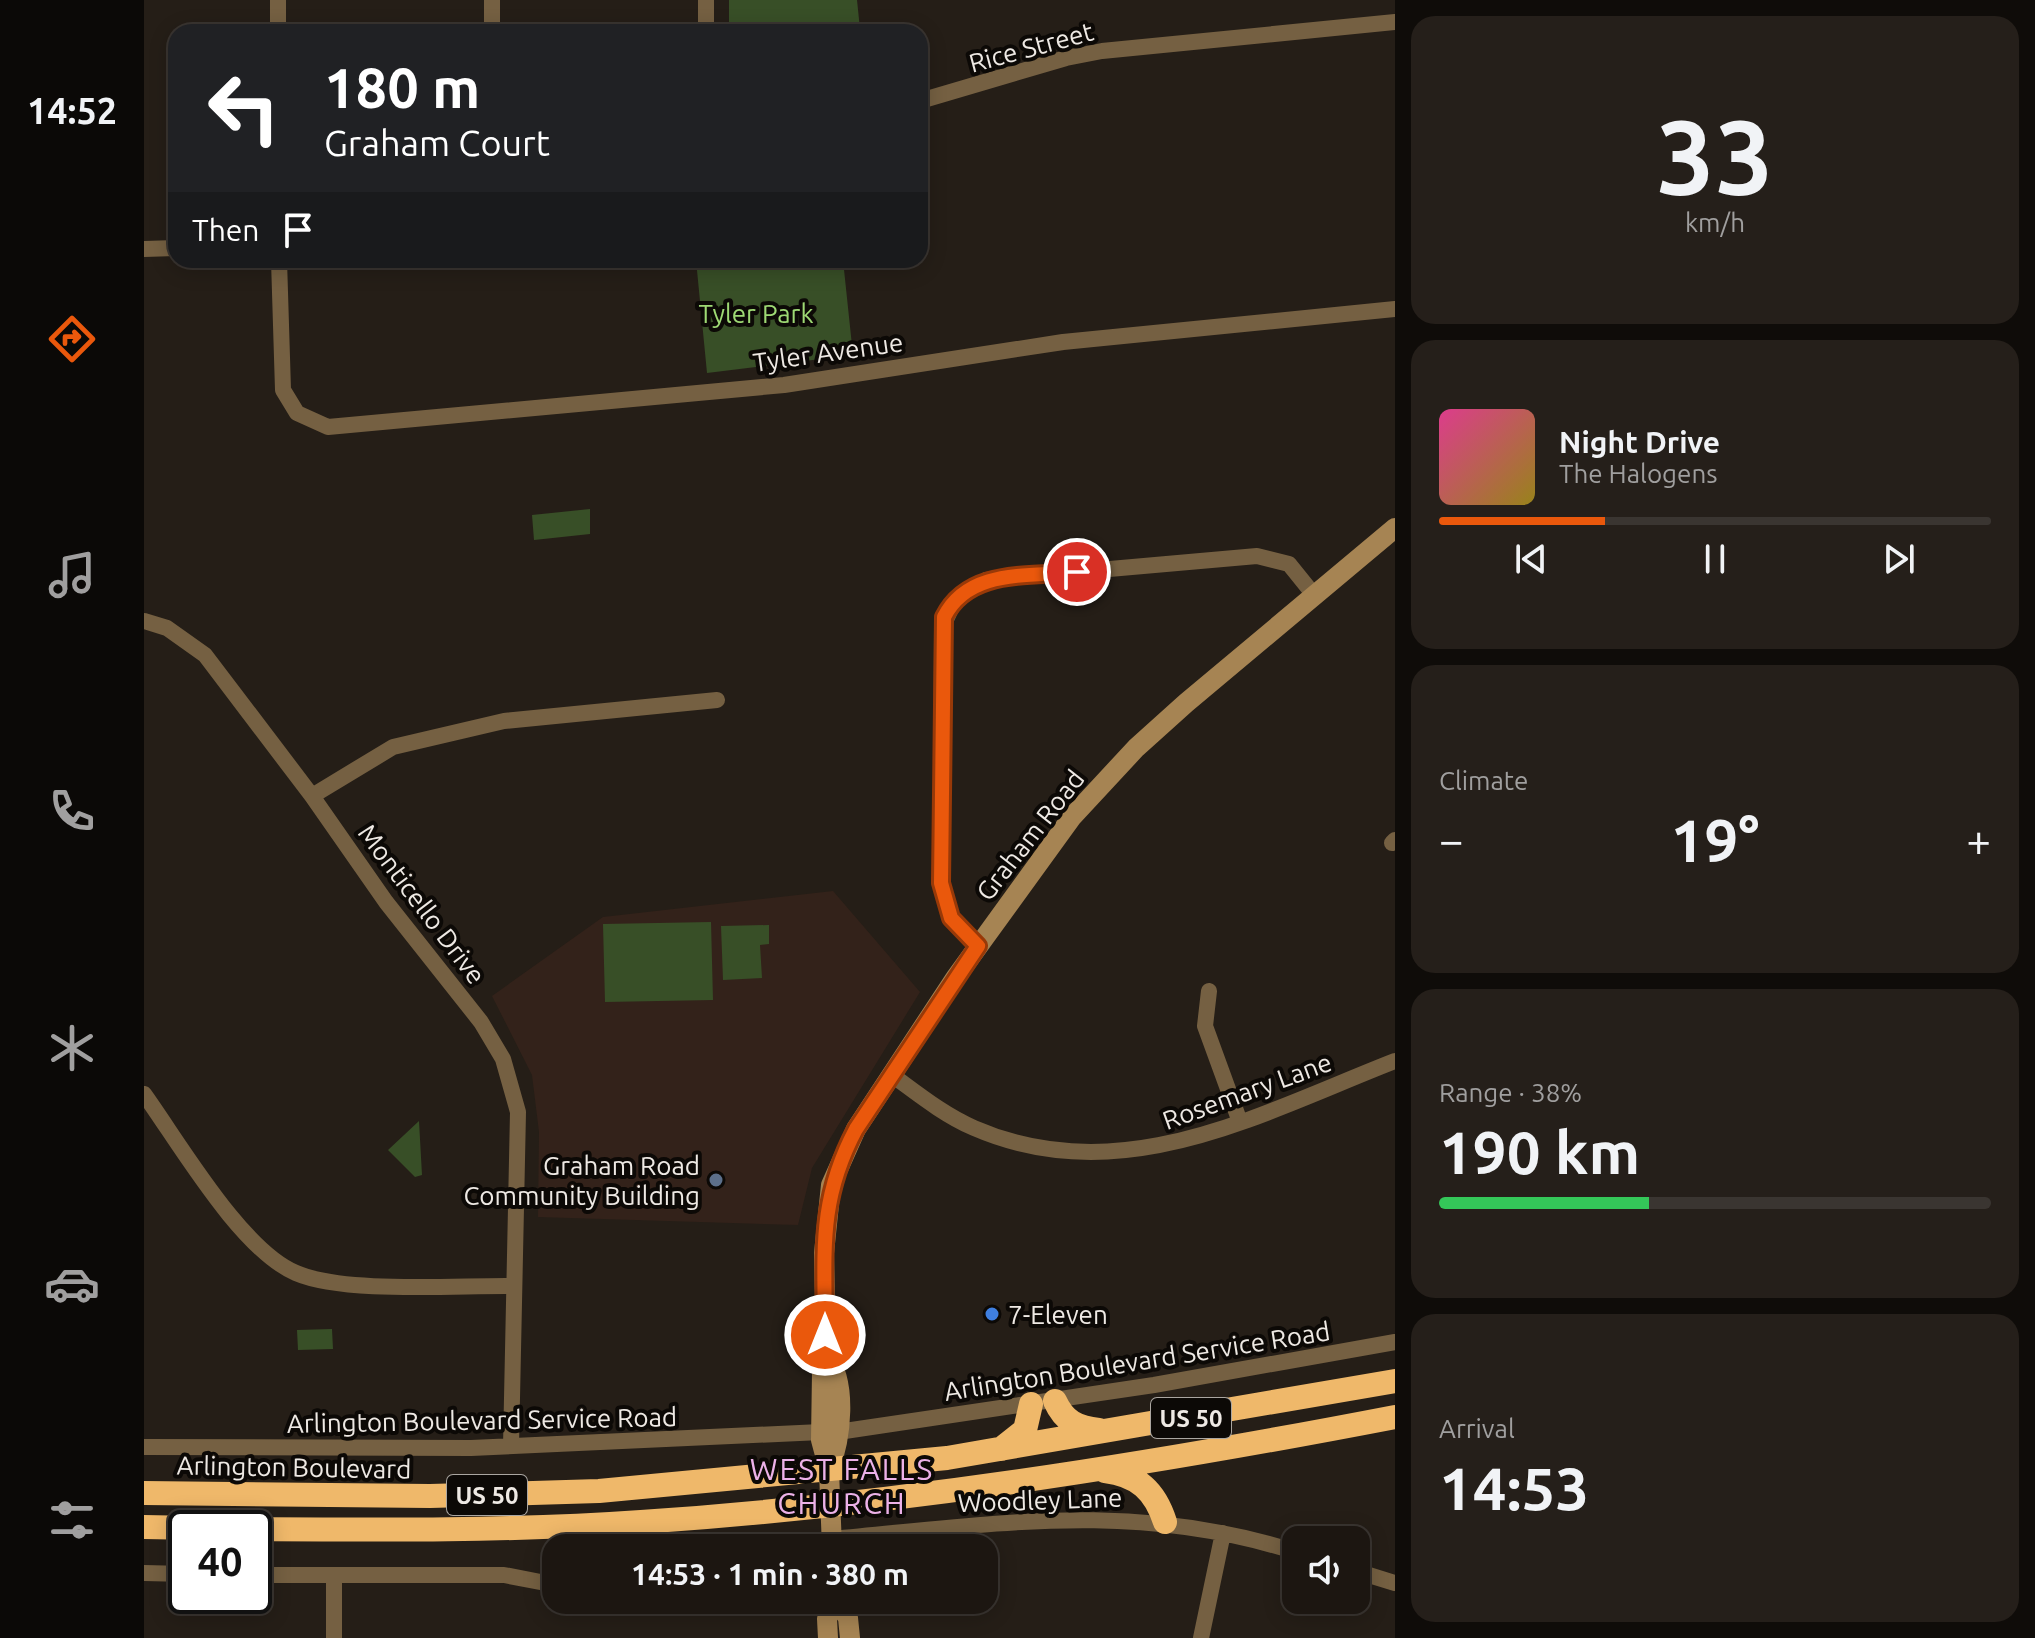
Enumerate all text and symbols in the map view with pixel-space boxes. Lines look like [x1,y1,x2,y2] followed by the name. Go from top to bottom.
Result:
[966,17,1096,77] street label: Rice Street
[192,56,296,160] icon: left
[324,56,480,119] text: 180 m
[27,90,117,131] text: 14:52
[1656,97,1774,214] text: 33
[324,122,550,163] text: Graham Court
[276,208,320,252] icon: arrive
[1685,208,1745,237] text: km/h
[192,213,260,247] text: Then
[698,299,814,328] park label: Tyler Park
[44,311,100,367] icon: directions
[751,327,905,377] street label: Tyler Avenue
[1559,425,1720,459] text: Night Drive
[1559,459,1718,488] text: The Halogens
[1509,537,1553,581] icon: previous
[1693,537,1737,581] icon: pause
[1877,537,1921,581] icon: next
[1043,538,1111,606] pin
[44,547,100,603] icon: music
[1055,550,1099,594] icon: arrive
[970,764,1090,906] street label: Graham Road
[1439,766,1528,795] text: Climate
[44,783,100,839] icon: phone
[1671,806,1759,873] text: 19°
[1439,815,1464,864] text: −
[1966,815,1991,864] text: +
[353,819,491,989] street label: Monticello Drive
[44,1020,100,1076] icon: climate
[1159,1047,1335,1135] street label: Rosemary Lane
[1439,1078,1582,1107] text: Range · 38%
[1439,1118,1640,1185] text: 190 km
[463,1151,700,1210] place label: Graham Road Community Building
[707,1171,725,1189] marker: Graham Road Community Building
[44,1256,100,1312] icon: car
[783,1293,867,1377] position arrow
[1008,1300,1108,1329] place label: 7-Eleven
[983,1305,1001,1323] marker: 7-Eleven
[942,1316,1332,1406] street label: Arlington Boulevard Service Road
[1151,1398,1231,1438] road number: US 50
[287,1402,677,1438] street label: Arlington Boulevard Service Road
[1439,1414,1515,1443] text: Arrival
[176,1450,412,1484] street label: Arlington Boulevard
[750,1452,934,1520] district label: WEST FALLS CHURCH
[1439,1454,1589,1521] text: 14:53
[447,1475,527,1515] road number: US 50
[957,1483,1123,1517] street label: Woodley Lane
[44,1492,100,1548] icon: filters
[168,1510,272,1614] speed limit sign: 40
[1282,1526,1370,1614] map controls
[1282,1526,1370,1614] button: sound
[631,1557,909,1591] text: 14:53 · 1 min · 380 m

